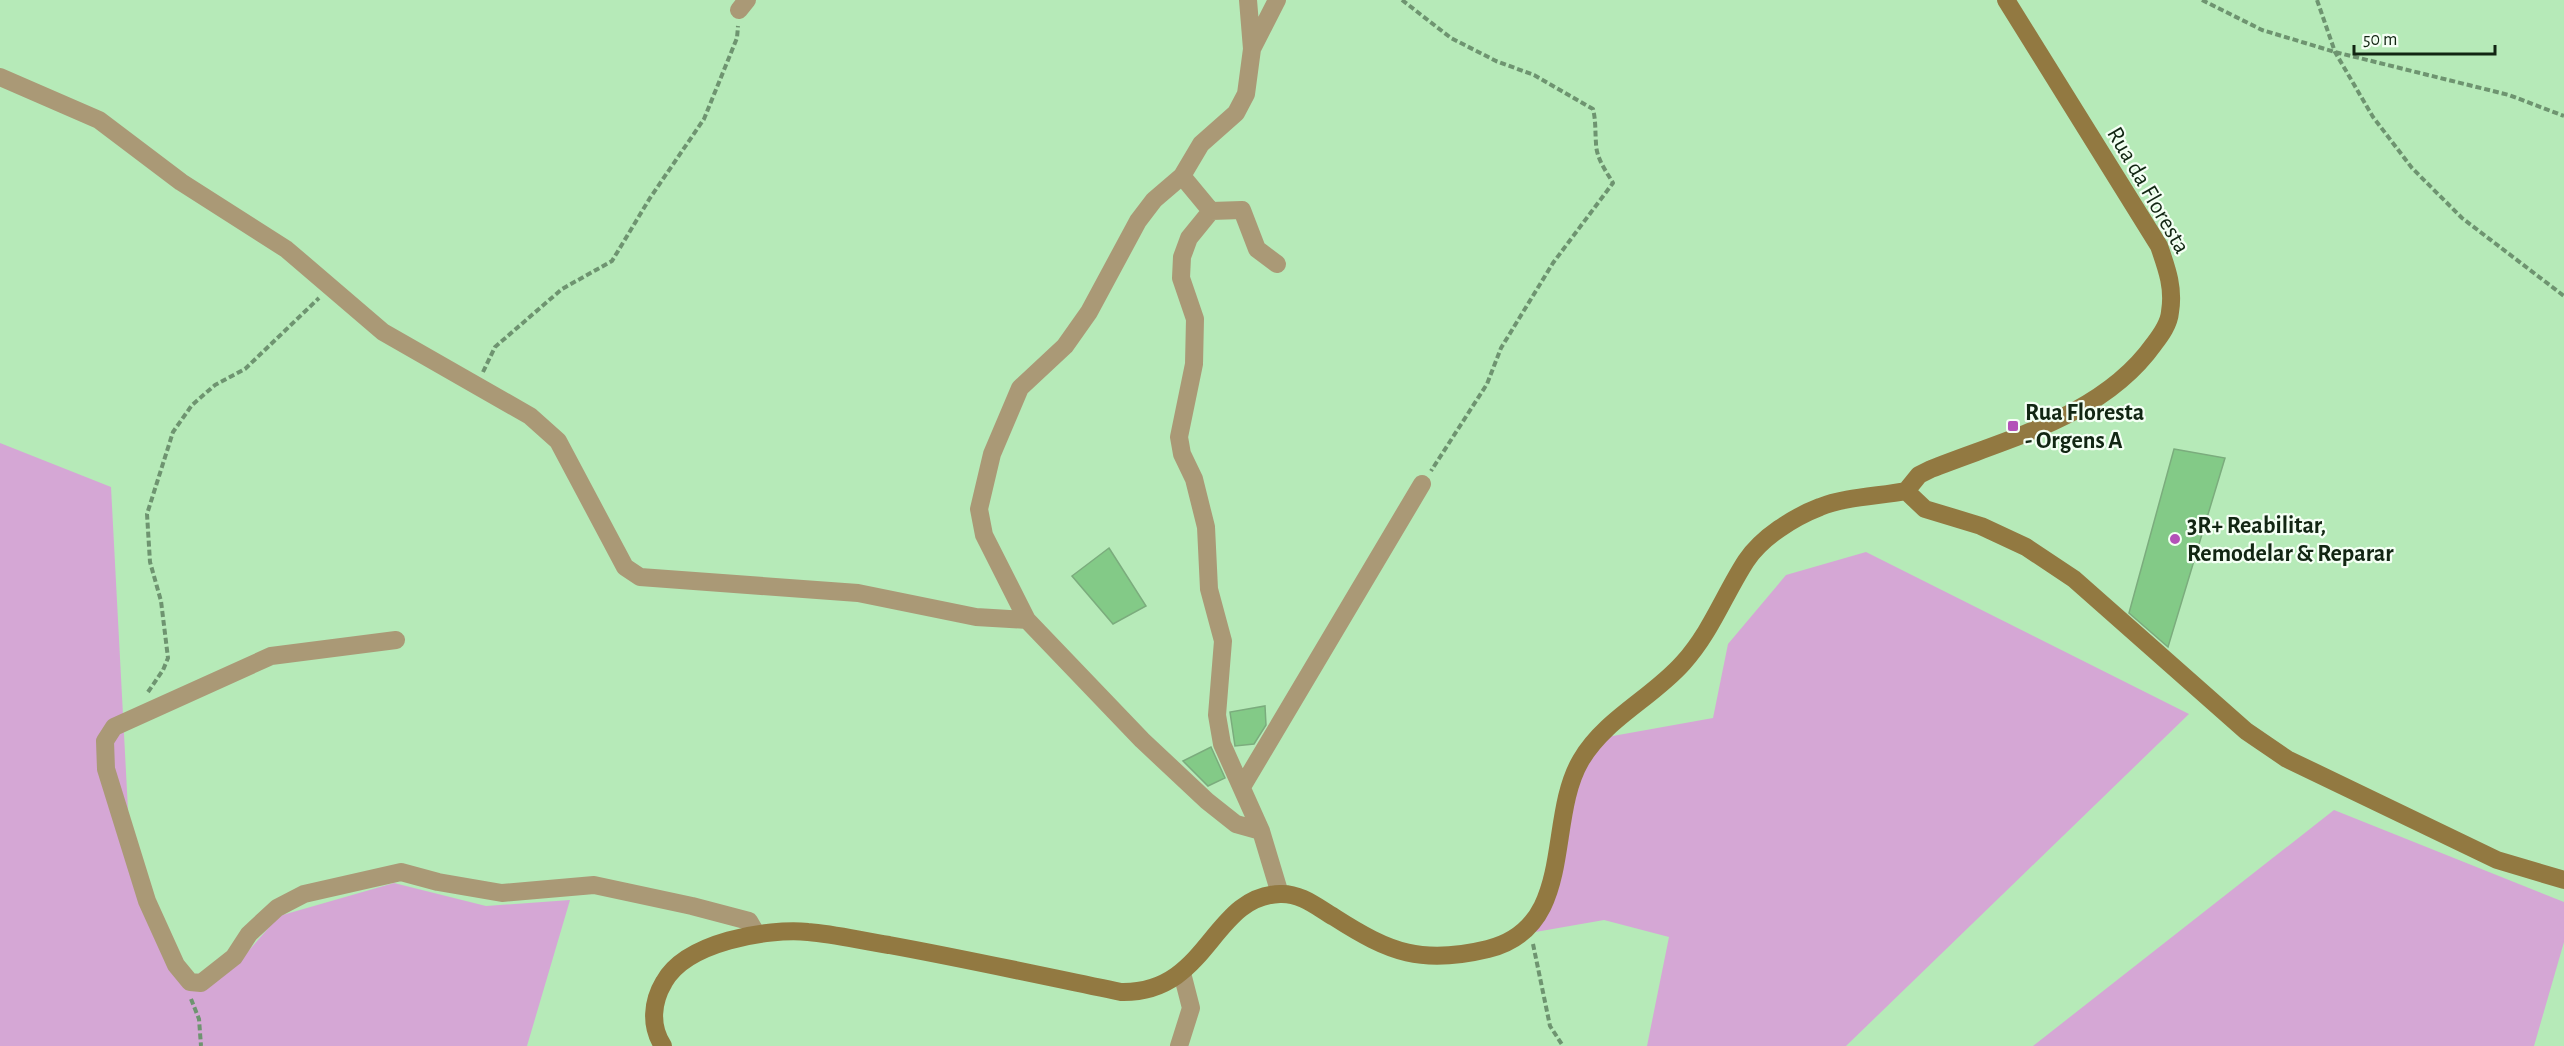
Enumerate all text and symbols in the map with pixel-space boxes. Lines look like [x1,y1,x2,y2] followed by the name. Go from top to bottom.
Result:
[2354,18,2495,56] scale bar
[2363,31,2397,49] text: 50 m
[2102,123,2194,258] street label: Rua da Floresta
[2025,401,2144,453] place label: Rua Floresta - Orgens A
[2006,419,2020,433] marker: Rua Floresta - Orgens A
[2187,514,2394,566] place label: 3R+ Reabilitar, Remodelar & Reparar
[2168,532,2182,546] marker: 3R+ Reabilitar, Remodelar & Reparar

